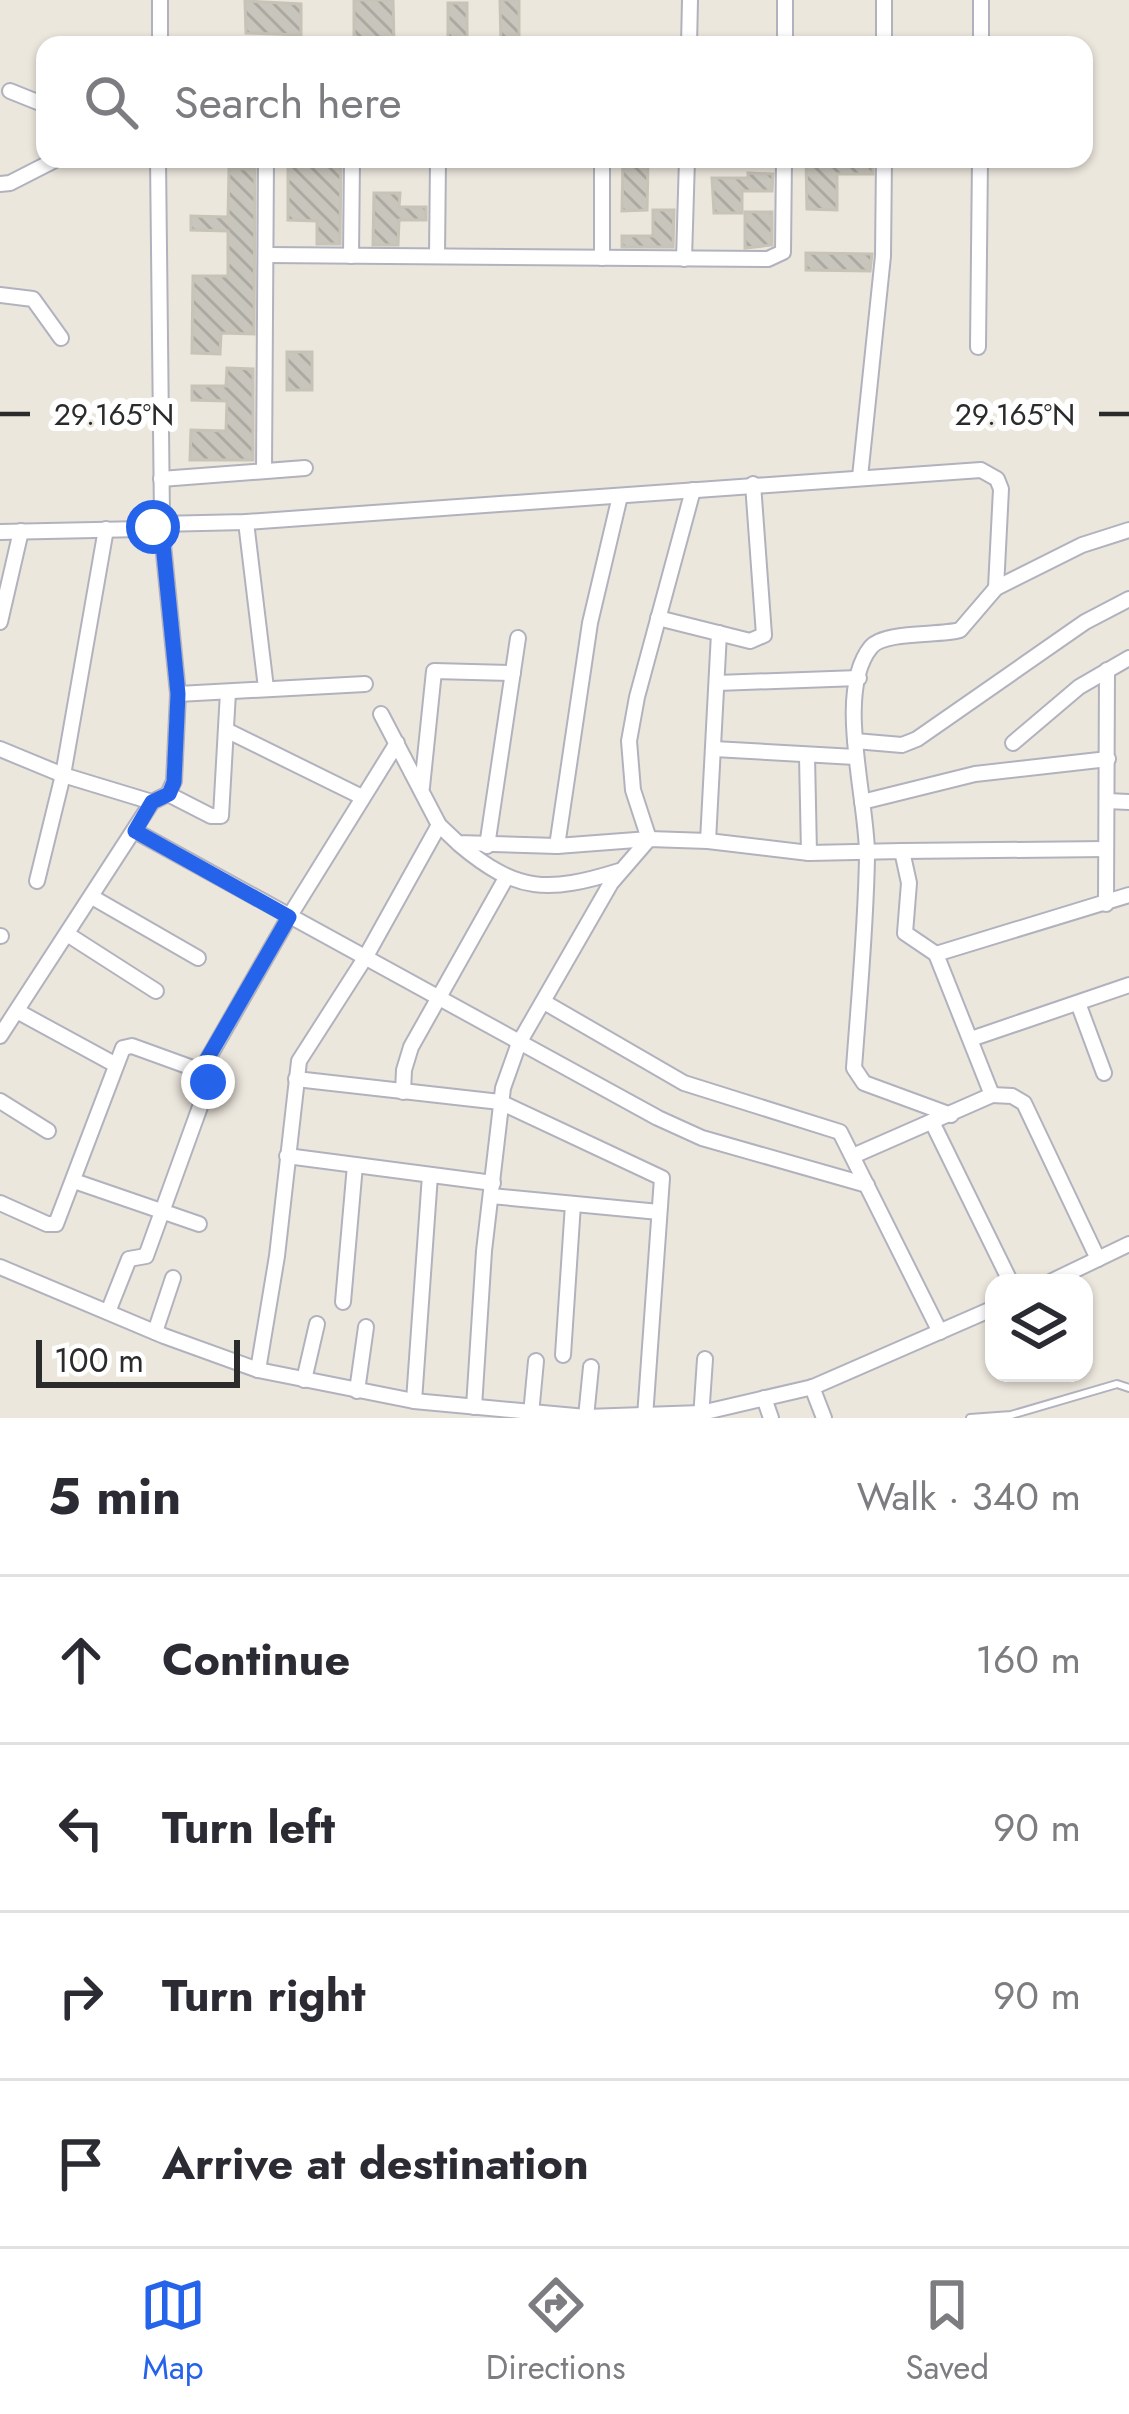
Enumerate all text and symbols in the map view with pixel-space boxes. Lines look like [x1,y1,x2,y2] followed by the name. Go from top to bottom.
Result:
[36,36,1093,168] search box
[78,69,144,135] icon: search
[174,70,402,135] text: Search here
[54,393,174,436] text: 29.165°N
[955,393,1075,436] text: 29.165°N
[126,500,180,554] route start
[181,1055,235,1109] route end
[985,1274,1093,1382] map controls
[985,1274,1093,1382] button: layers
[36,1334,240,1387] scale bar
[54,1337,144,1384] text: 100 m
[48,1459,181,1533] text: 5 min
[857,1468,1081,1525] text: Walk · 340 m
[48,1627,114,1693] icon: ahead
[162,1627,350,1692] text: Continue
[975,1631,1081,1688] text: 160 m
[48,1795,114,1861] icon: left
[162,1795,335,1860] text: Turn left
[993,1799,1081,1856] text: 90 m
[48,1963,114,2029] icon: right
[162,1963,366,2028] text: Turn right
[993,1967,1081,2024] text: 90 m
[48,2131,114,2197] icon: arrive
[162,2131,589,2196] text: Arrive at destination
[140,2272,206,2391] tab: Map
[486,2272,626,2391] tab: Directions
[905,2272,989,2391] tab: Saved

